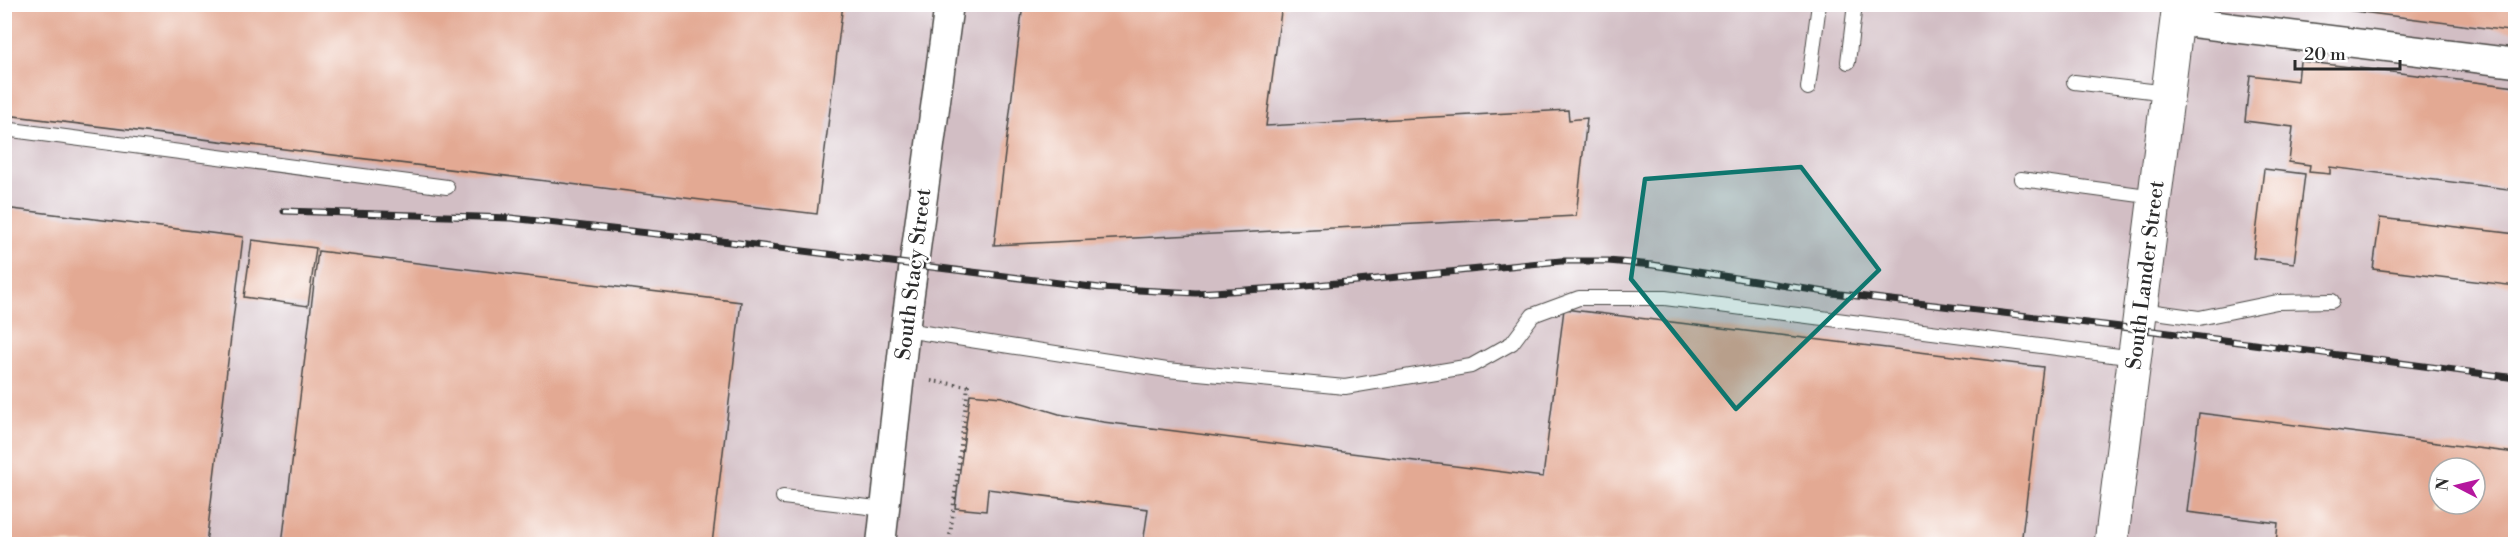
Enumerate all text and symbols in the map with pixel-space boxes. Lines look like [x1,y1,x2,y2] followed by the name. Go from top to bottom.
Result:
[2295,33,2400,71] scale bar
[2304,43,2346,66] text: 20 m
[2121,179,2171,371] street label: South Lander Street
[891,186,938,362] street label: South Stacy Street
[2427,456,2487,516] north arrow
[2432,476,2454,492] text: N

